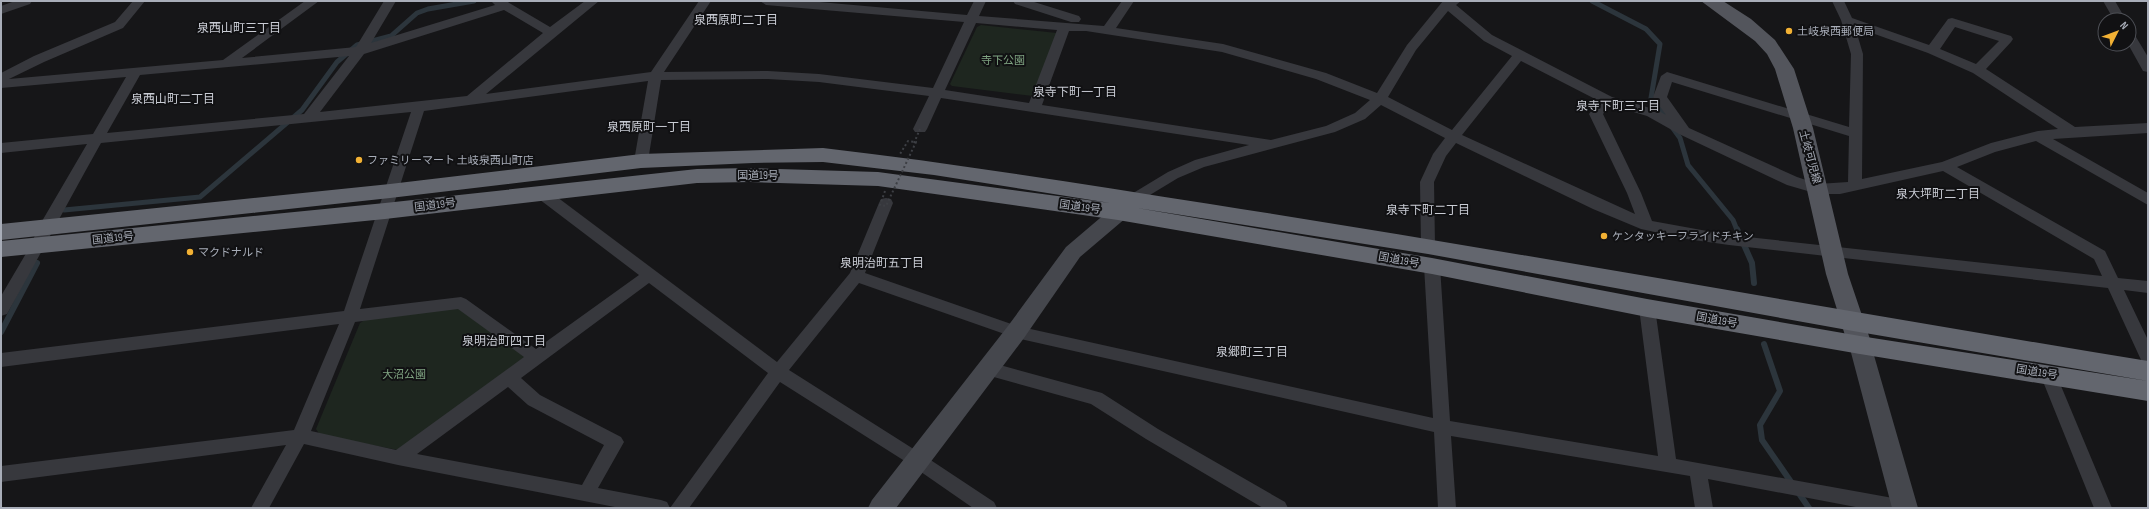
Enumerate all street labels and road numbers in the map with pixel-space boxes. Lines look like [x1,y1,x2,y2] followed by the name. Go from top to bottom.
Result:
[1797,129,1823,185] street label: 土岐可児線
[737,169,779,182] street label: 国道19号
[413,196,457,214] street label: 国道19号
[1058,198,1102,216] street label: 国道19号
[92,229,134,247] street label: 国道19号
[1377,250,1421,270] street label: 国道19号
[1695,310,1739,330] street label: 国道19号
[2015,362,2059,382] street label: 国道19号

